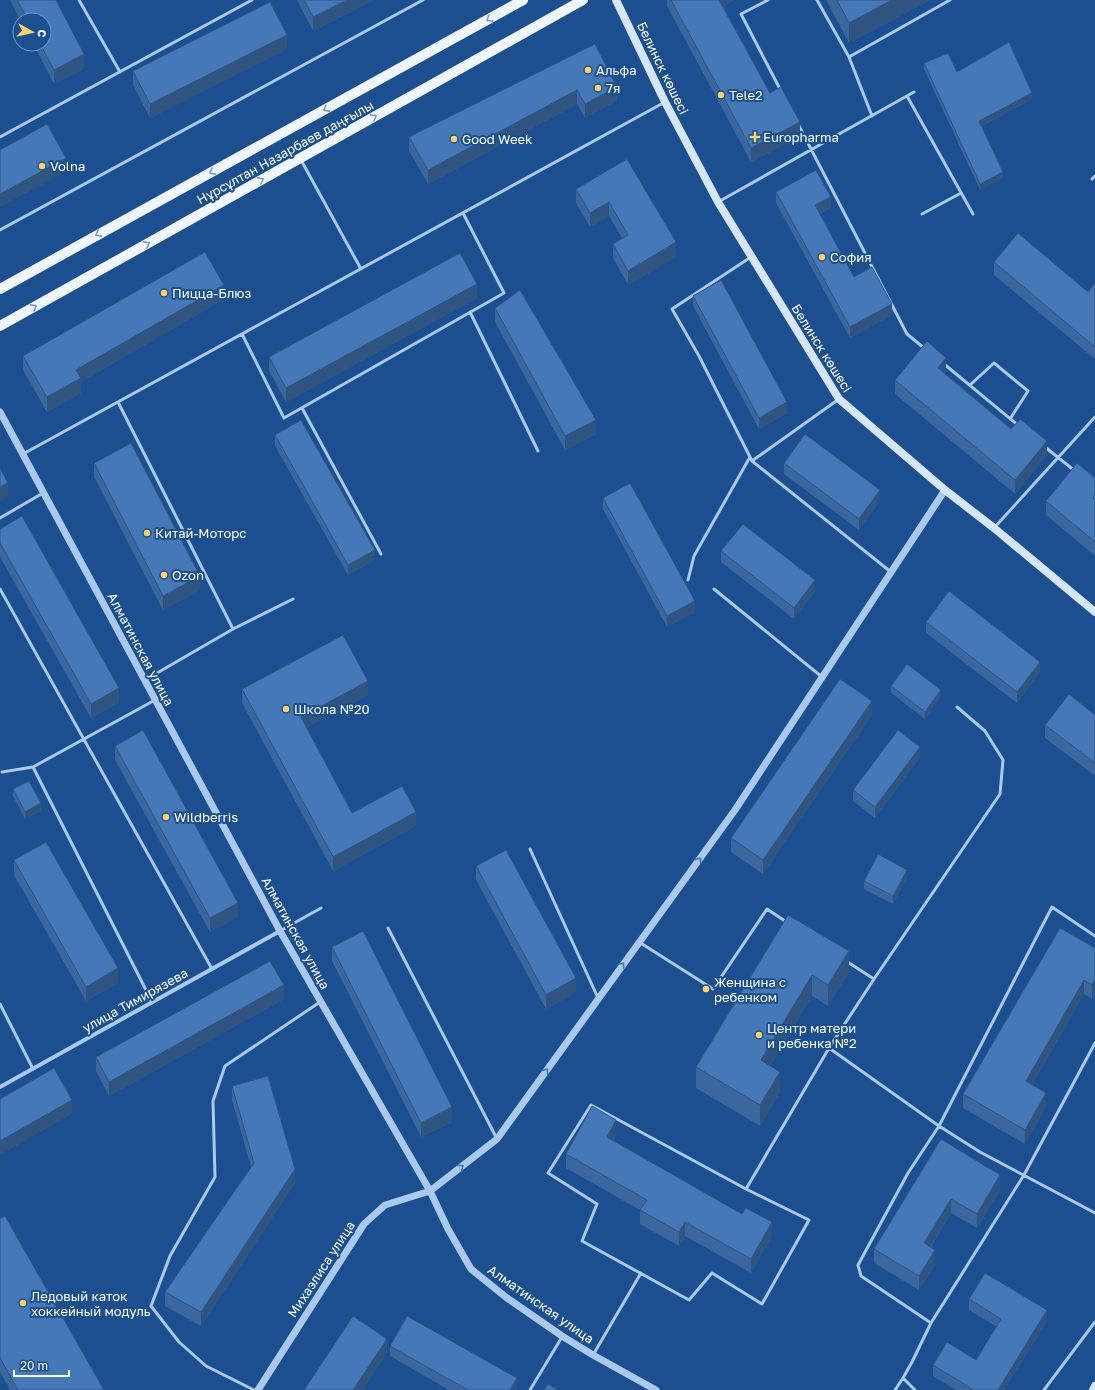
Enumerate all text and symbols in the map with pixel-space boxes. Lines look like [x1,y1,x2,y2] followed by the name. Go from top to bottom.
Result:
[12,12,52,52] north arrow
[486,14,493,21] one-way arrow
[634,19,692,117] street label: Белинск көшесі
[35,29,49,38] text: С
[596,62,637,78] place label: Альфа
[583,65,593,75] marker: Альфа
[606,80,620,96] place label: 7я
[593,83,603,93] marker: 7я
[729,87,763,103] place label: Tele2
[716,90,726,100] marker: Tele2
[194,97,376,207] street label: Нұрсұлтан Назарбаев даңғылы
[323,104,330,111] one-way arrow
[370,114,378,121] one-way arrow
[763,129,839,145] place label: Europharma
[462,131,533,147] place label: Good Week
[750,132,760,142] marker: Europharma
[449,134,459,144] marker: Good Week
[50,158,85,174] place label: Volna
[37,161,47,171] marker: Volna
[209,167,216,174] one-way arrow
[257,178,264,185] one-way arrow
[95,230,102,237] one-way arrow
[143,241,151,248] one-way arrow
[830,249,872,265] place label: София
[817,252,827,262] marker: София
[172,285,251,301] place label: Пицца-Блюз
[159,288,169,298] marker: Пицца-Блюз
[788,301,856,395] street label: Белинск көшесі
[30,305,37,312] one-way arrow
[155,525,246,541] place label: Китай-Моторс
[142,528,152,538] marker: Китай-Моторс
[172,567,204,583] place label: Ozon
[159,570,169,580] marker: Ozon
[104,590,178,708] street label: Алматинская улица
[294,701,370,717] place label: Школа №20
[281,704,291,714] marker: Школа №20
[174,809,238,825] place label: Wildberris
[161,812,171,822] marker: Wildberris
[694,858,701,865] one-way arrow
[258,874,334,992] street label: Алматинская улица
[617,963,624,970] one-way arrow
[80,964,190,1036] street label: улица Тимирязева
[714,974,786,1005] place label: Женщина с ребенком
[701,984,711,994] marker: Женщина с ребенком
[767,1020,857,1051] place label: Центр матери и ребенка №2
[754,1030,764,1040] marker: Центр матери и ребенка №2
[541,1068,548,1075] one-way arrow
[456,1165,463,1172] one-way arrow
[284,1218,358,1320] street label: Михаэлиса улица
[485,1261,597,1347] street label: Алматинская улица
[31,1288,151,1319] place label: Ледовый каток хоккейный модуль
[18,1298,28,1308] marker: Ледовый каток хоккейный модуль
[14,1352,69,1378] scale bar
[20,1358,48,1373] text: 20 m

